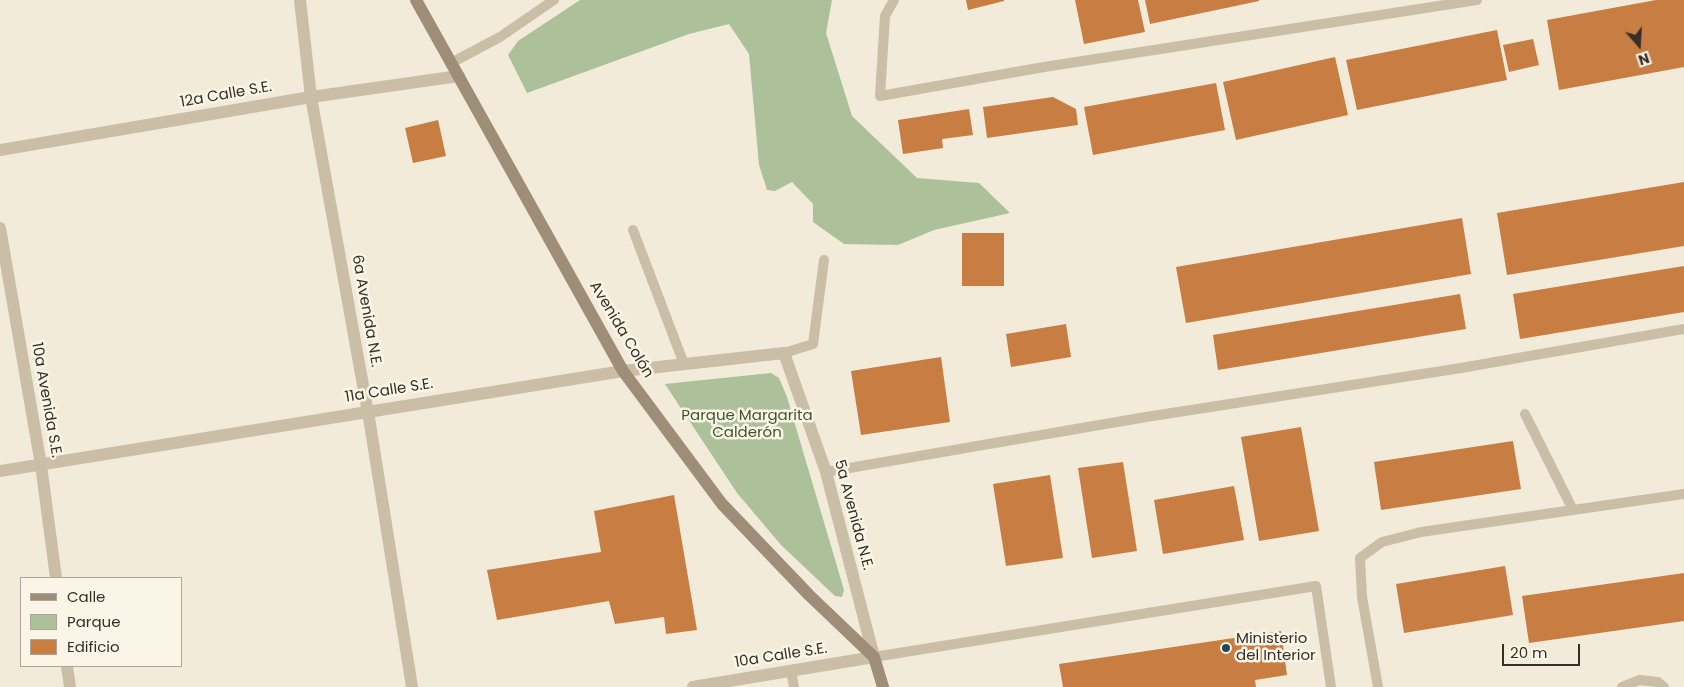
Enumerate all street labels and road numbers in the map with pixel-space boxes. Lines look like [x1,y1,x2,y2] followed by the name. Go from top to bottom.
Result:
[179,78,273,112] street label: 12a Calle S.E.
[347,253,385,369] street label: 6a Avenida N.E.
[585,278,657,382] street label: Avenida Colón
[27,341,65,459] street label: 10a Avenida S.E.
[344,375,434,407] street label: 11a Calle S.E.
[830,458,876,572] street label: 5a Avenida N.E.
[733,640,829,672] street label: 10a Calle S.E.

